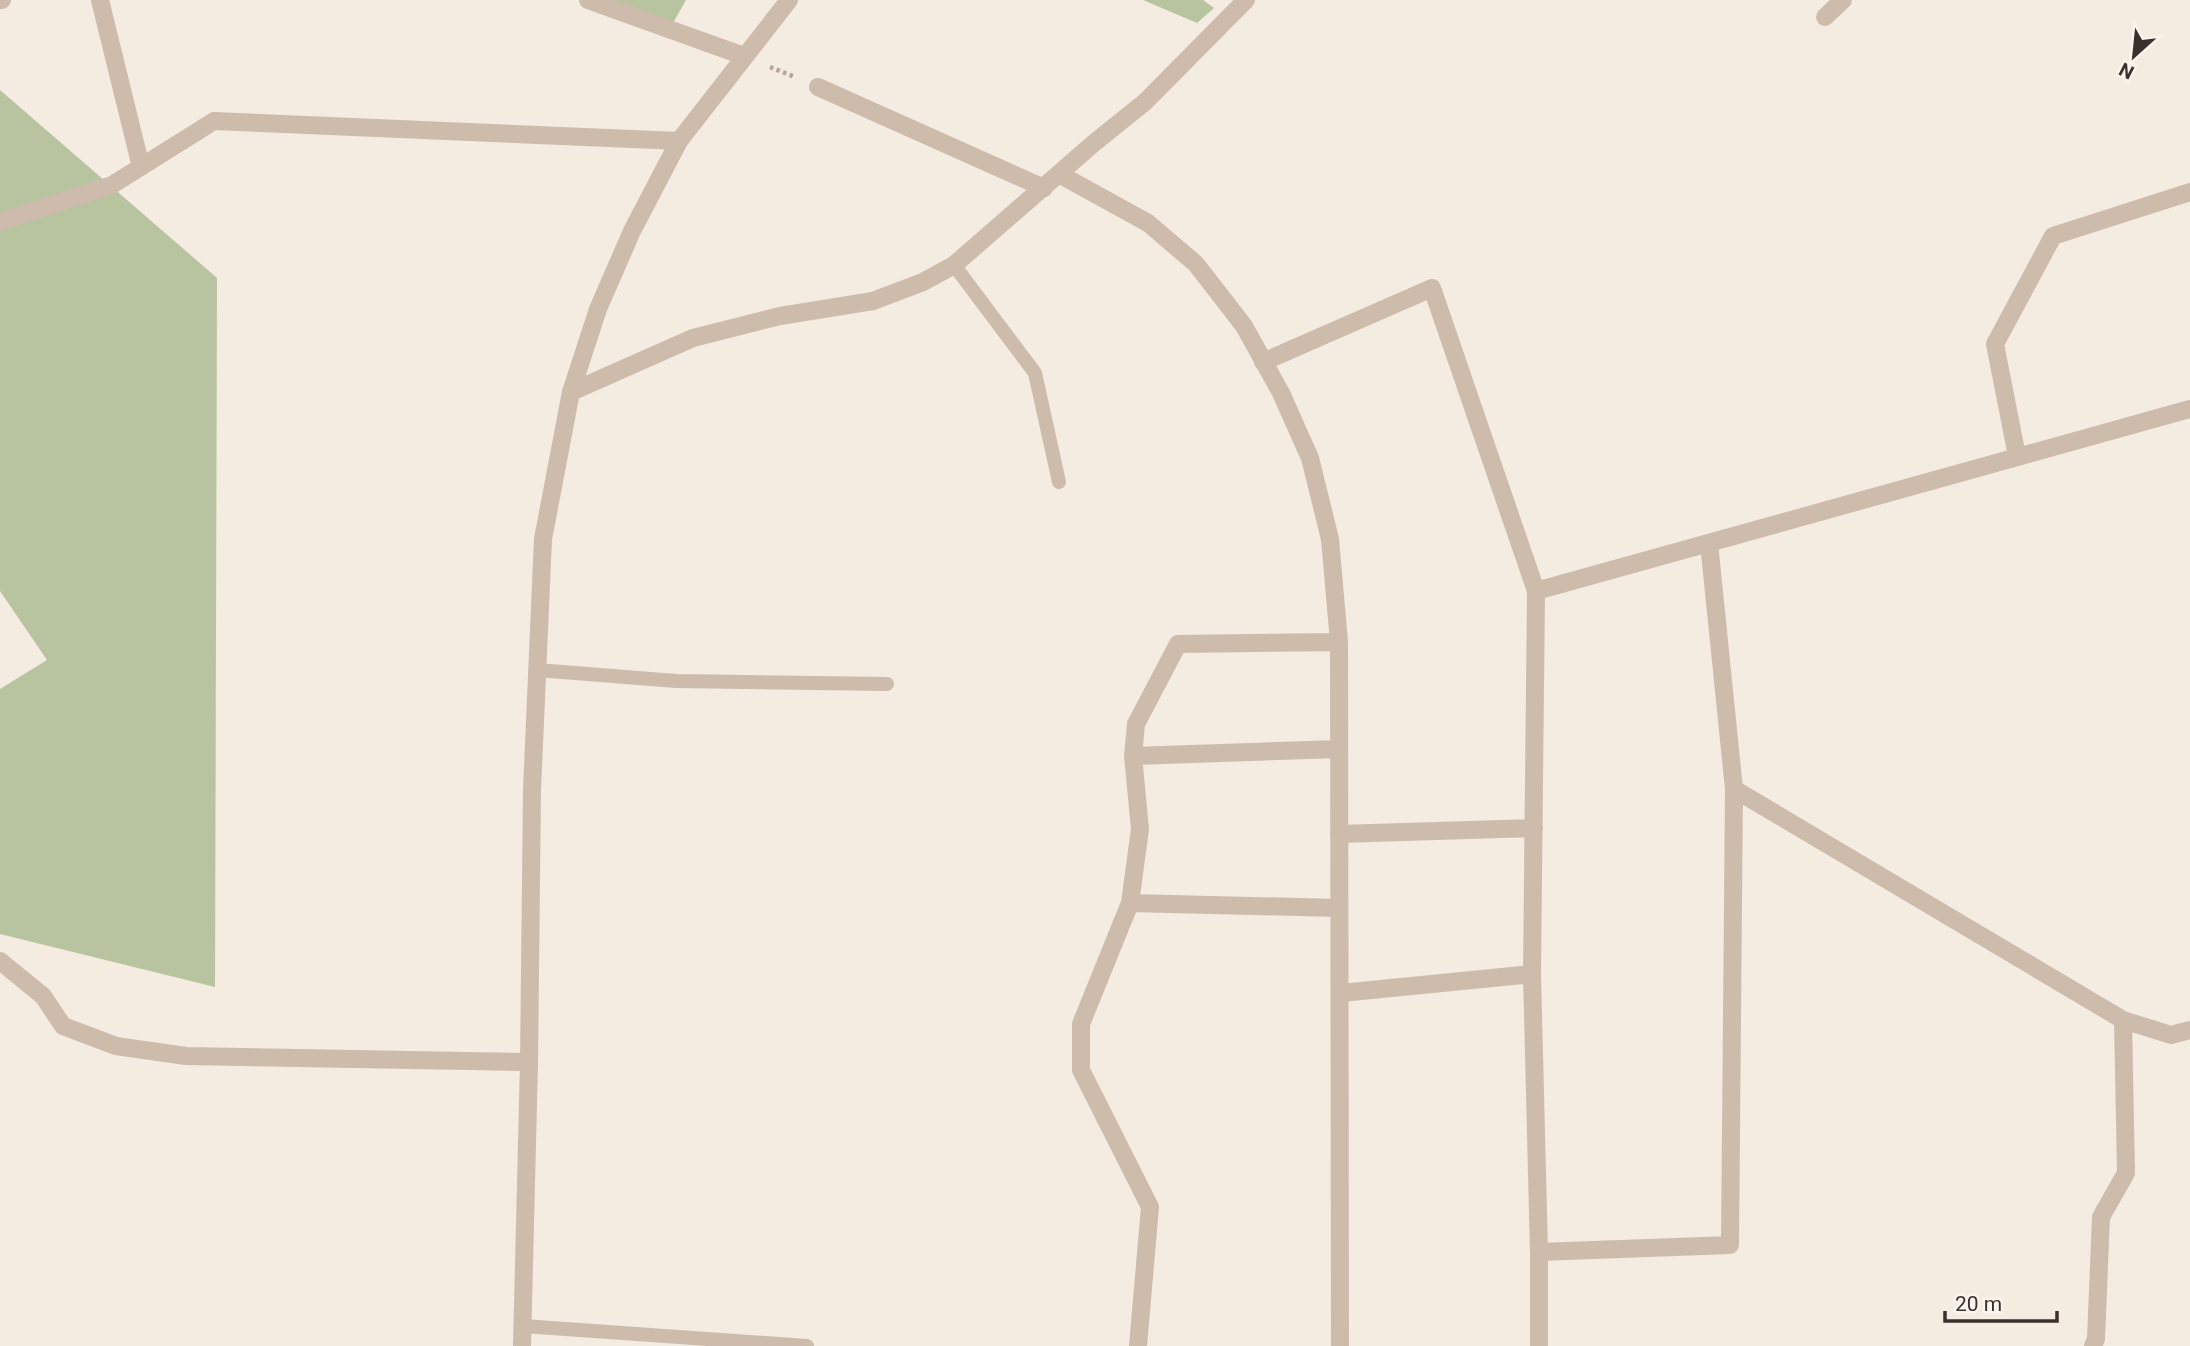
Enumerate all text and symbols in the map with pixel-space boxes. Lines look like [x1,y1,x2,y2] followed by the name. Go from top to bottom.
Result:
[2099,21,2169,91] north arrow
[2115,57,2138,84] text: N
[1945,1280,2057,1324] scale bar
[1955,1292,2002,1316] text: 20 m

